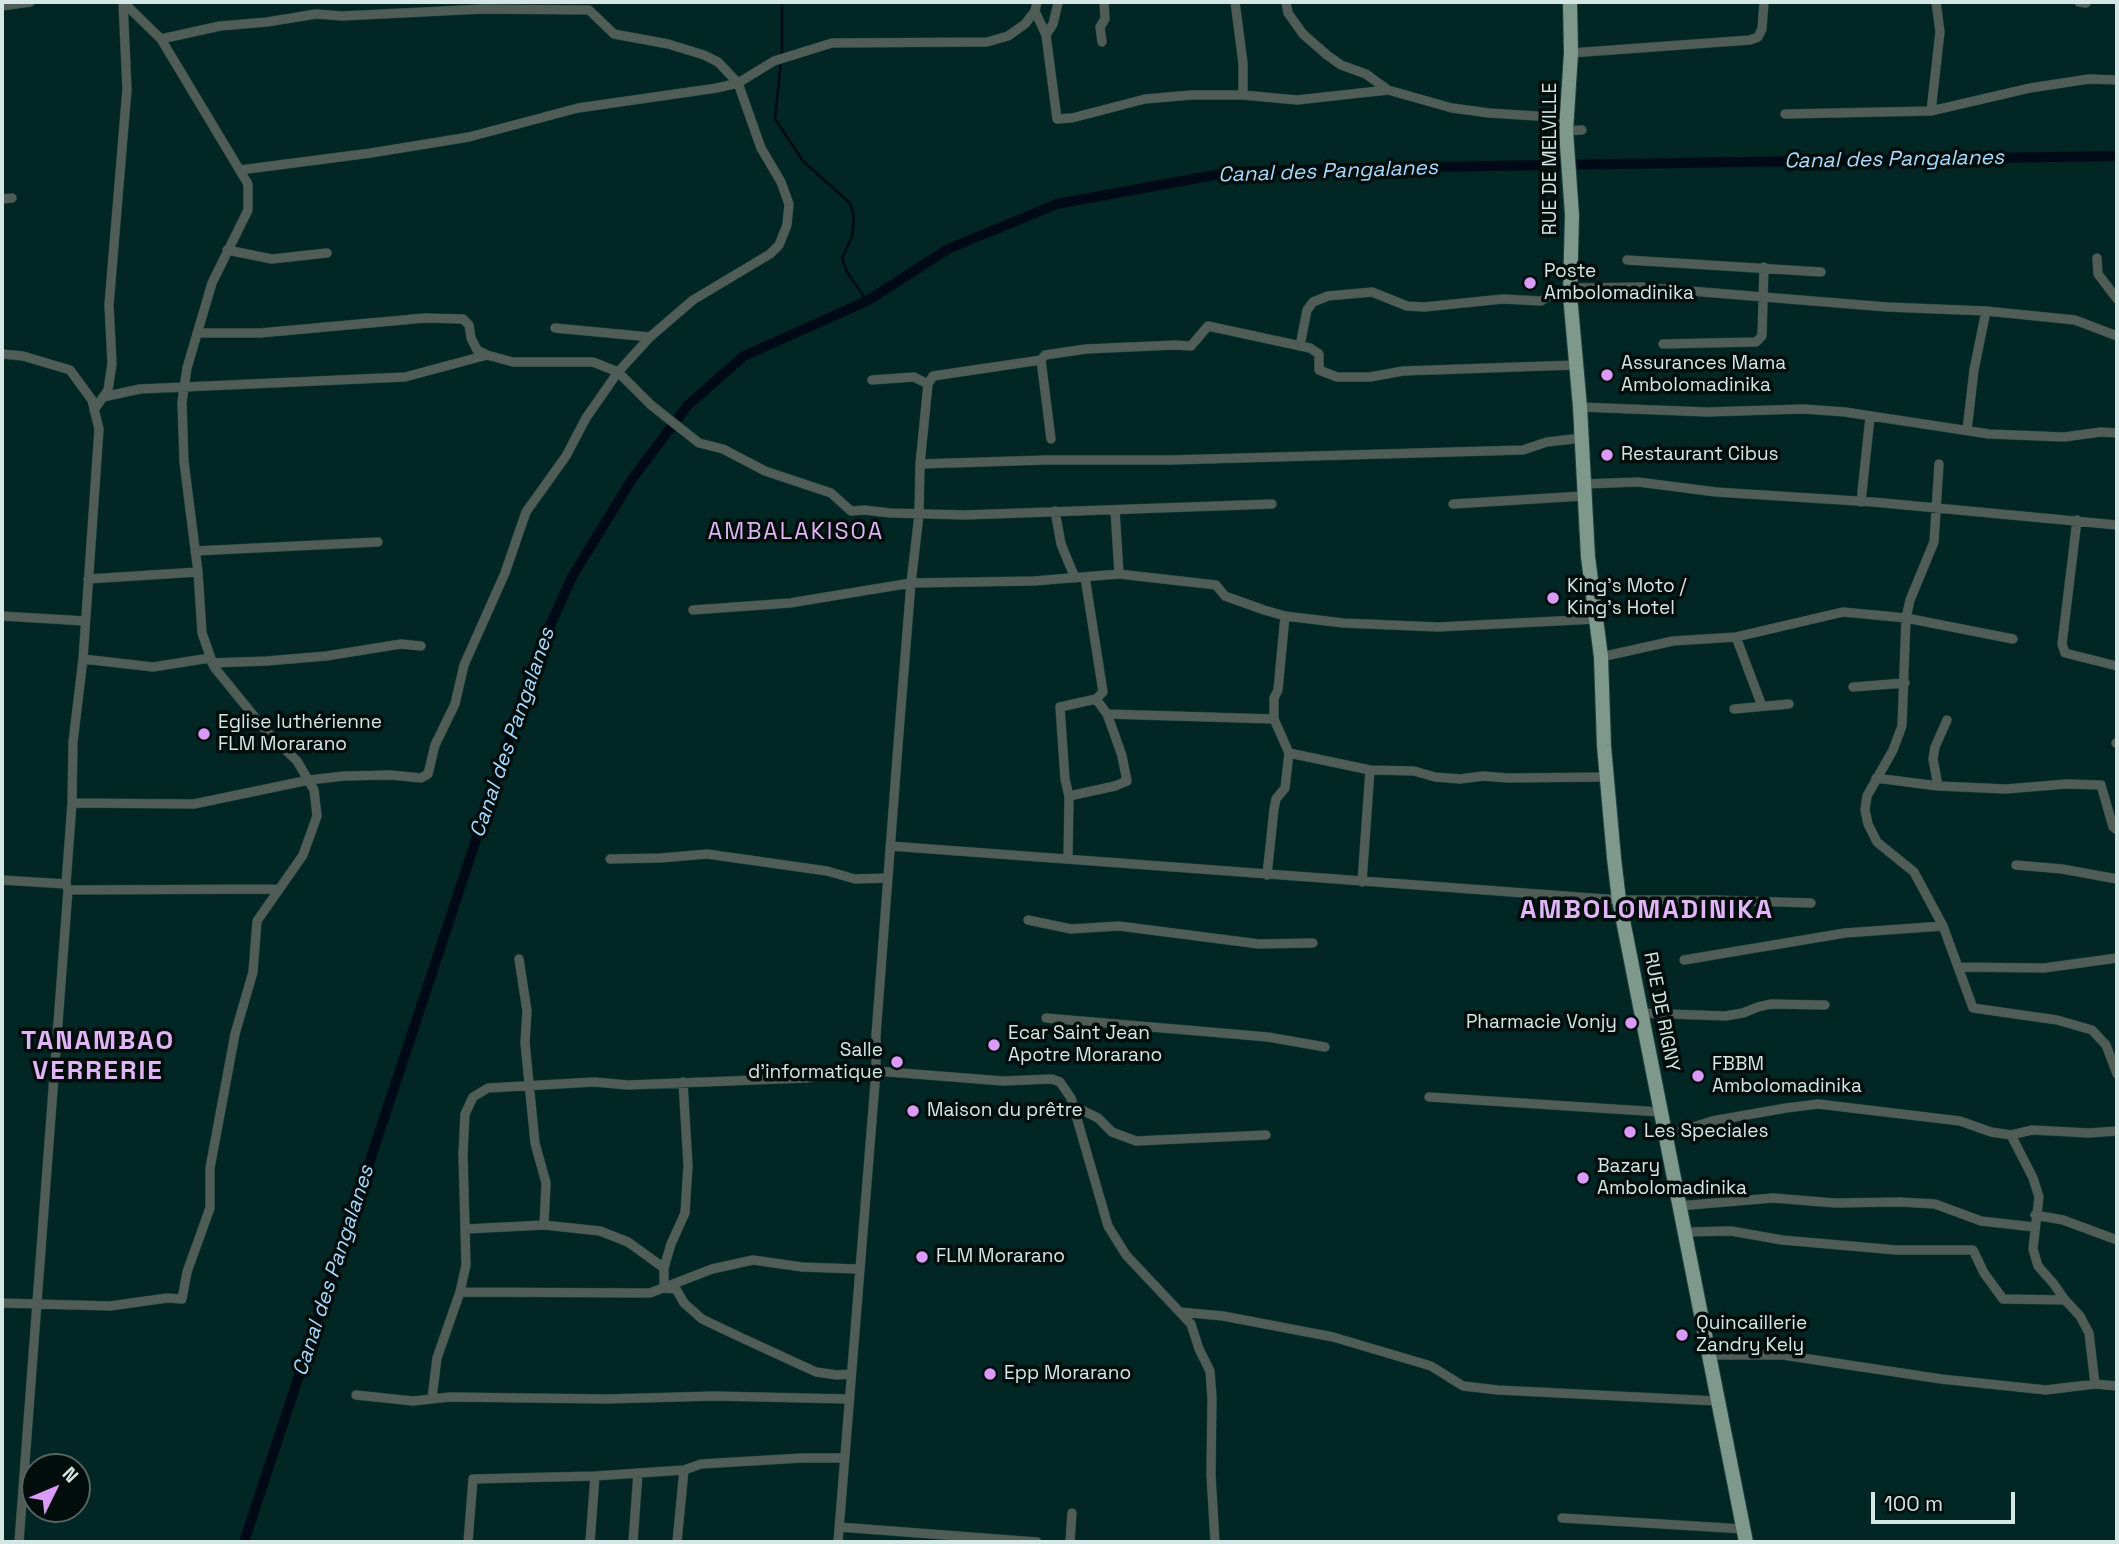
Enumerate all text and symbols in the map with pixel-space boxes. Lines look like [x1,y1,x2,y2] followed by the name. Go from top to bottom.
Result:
[1540,83,1562,235] street label: RUE DE MELVILLE
[1784,145,2004,175] water label: Canal des Pangalanes
[1218,156,1438,188] water label: Canal des Pangalanes
[1544,261,1694,305] place label: Poste Ambolomadinika
[1522,275,1538,291] marker: Poste Ambolomadinika
[1621,353,1786,397] place label: Assurances Mama Ambolomadinika
[1599,367,1615,383] marker: Assurances Mama Ambolomadinika
[1621,444,1779,466] place label: Restaurant Cibus
[1599,447,1615,463] marker: Restaurant Cibus
[709,519,883,547] district label: AMBALAKISOA
[1567,576,1687,620] place label: King's Moto / King's Hotel
[1545,590,1561,606] marker: King's Moto / King's Hotel
[465,625,561,841] water label: Canal des Pangalanes
[218,712,382,756] place label: Eglise luthérienne FLM Morarano
[196,726,212,742] marker: Eglise luthérienne FLM Morarano
[1522,895,1772,927] district label: AMBOLOMADINIKA
[1638,950,1684,1074] street label: RUE DE RIGNY
[1466,1012,1617,1034] place label: Pharmacie Vonjy
[1623,1015,1639,1031] marker: Pharmacie Vonjy
[1008,1023,1162,1067] place label: Ecar Saint Jean Apotre Morarano
[22,1026,174,1088] district label: TANAMBAO VERRERIE
[986,1037,1002,1053] marker: Ecar Saint Jean Apotre Morarano
[748,1040,883,1084] place label: Salle d'informatique
[889,1054,905,1070] marker: Salle d'informatique
[1712,1054,1862,1098] place label: FBBM Ambolomadinika
[1690,1068,1706,1084] marker: FBBM Ambolomadinika
[927,1100,1083,1122] place label: Maison du prêtre
[905,1103,921,1119] marker: Maison du prêtre
[1644,1121,1768,1143] place label: Les Speciales
[1622,1124,1638,1140] marker: Les Speciales
[1597,1156,1747,1200] place label: Bazary Ambolomadinika
[288,1163,380,1379] water label: Canal des Pangalanes
[1575,1170,1591,1186] marker: Bazary Ambolomadinika
[936,1246,1065,1268] place label: FLM Morarano
[914,1249,930,1265] marker: FLM Morarano
[1696,1313,1807,1357] place label: Quincaillerie Zandry Kely
[1674,1327,1690,1343] marker: Quincaillerie Zandry Kely
[1004,1363,1131,1385] place label: Epp Morarano
[982,1366,998,1382] marker: Epp Morarano
[21,1453,91,1523] north arrow
[57,1462,84,1488] text: N
[1874,1478,2018,1522] scale bar
[1884,1490,1943,1517] text: 100 m

